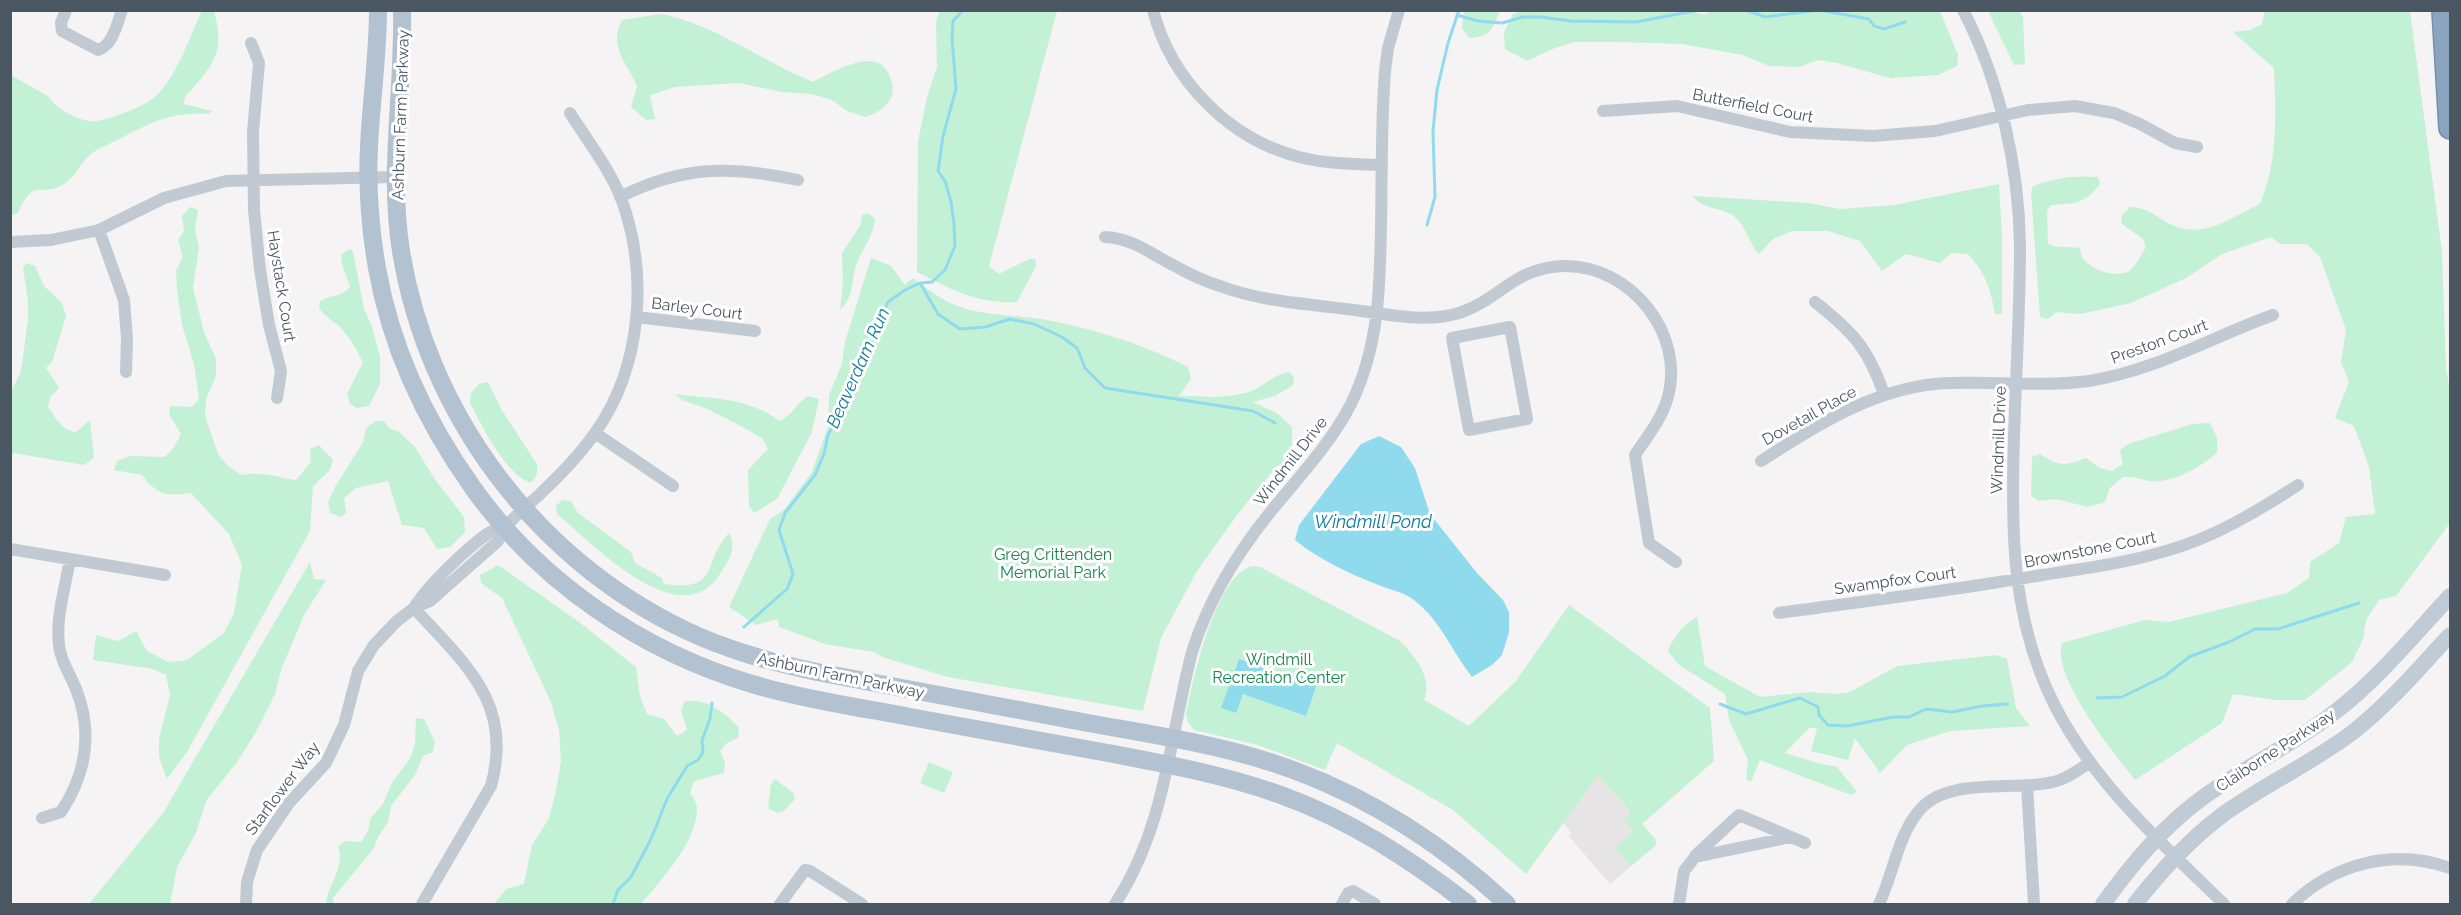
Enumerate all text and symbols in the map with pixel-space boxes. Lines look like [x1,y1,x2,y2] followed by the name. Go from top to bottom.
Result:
[388,29,413,200] street label: Ashburn Farm Parkway
[1691,84,1815,127] street label: Butterfield Court
[263,229,300,344] street label: Haystack Court
[650,293,744,324] street label: Barley Court
[822,304,893,431] water label: Beaverdam Run
[2108,315,2211,368] street label: Preston Court
[1759,382,1860,449] street label: Dovetail Place
[1987,386,2010,494] street label: Windmill Drive
[1250,413,1331,510] street label: Windmill Drive
[1314,511,1433,532] water label: Windmill Pond
[2023,527,2158,572] street label: Brownstone Court
[994,545,1112,582] park label: Greg Crittenden Memorial Park
[1833,562,1958,598] street label: Swampfox Court
[756,648,926,703] street label: Ashburn Farm Parkway
[1212,650,1346,687] park label: Windmill Recreation Center
[2212,705,2339,796] street label: Claiborne Parkway
[241,738,324,839] street label: Starflower Way

